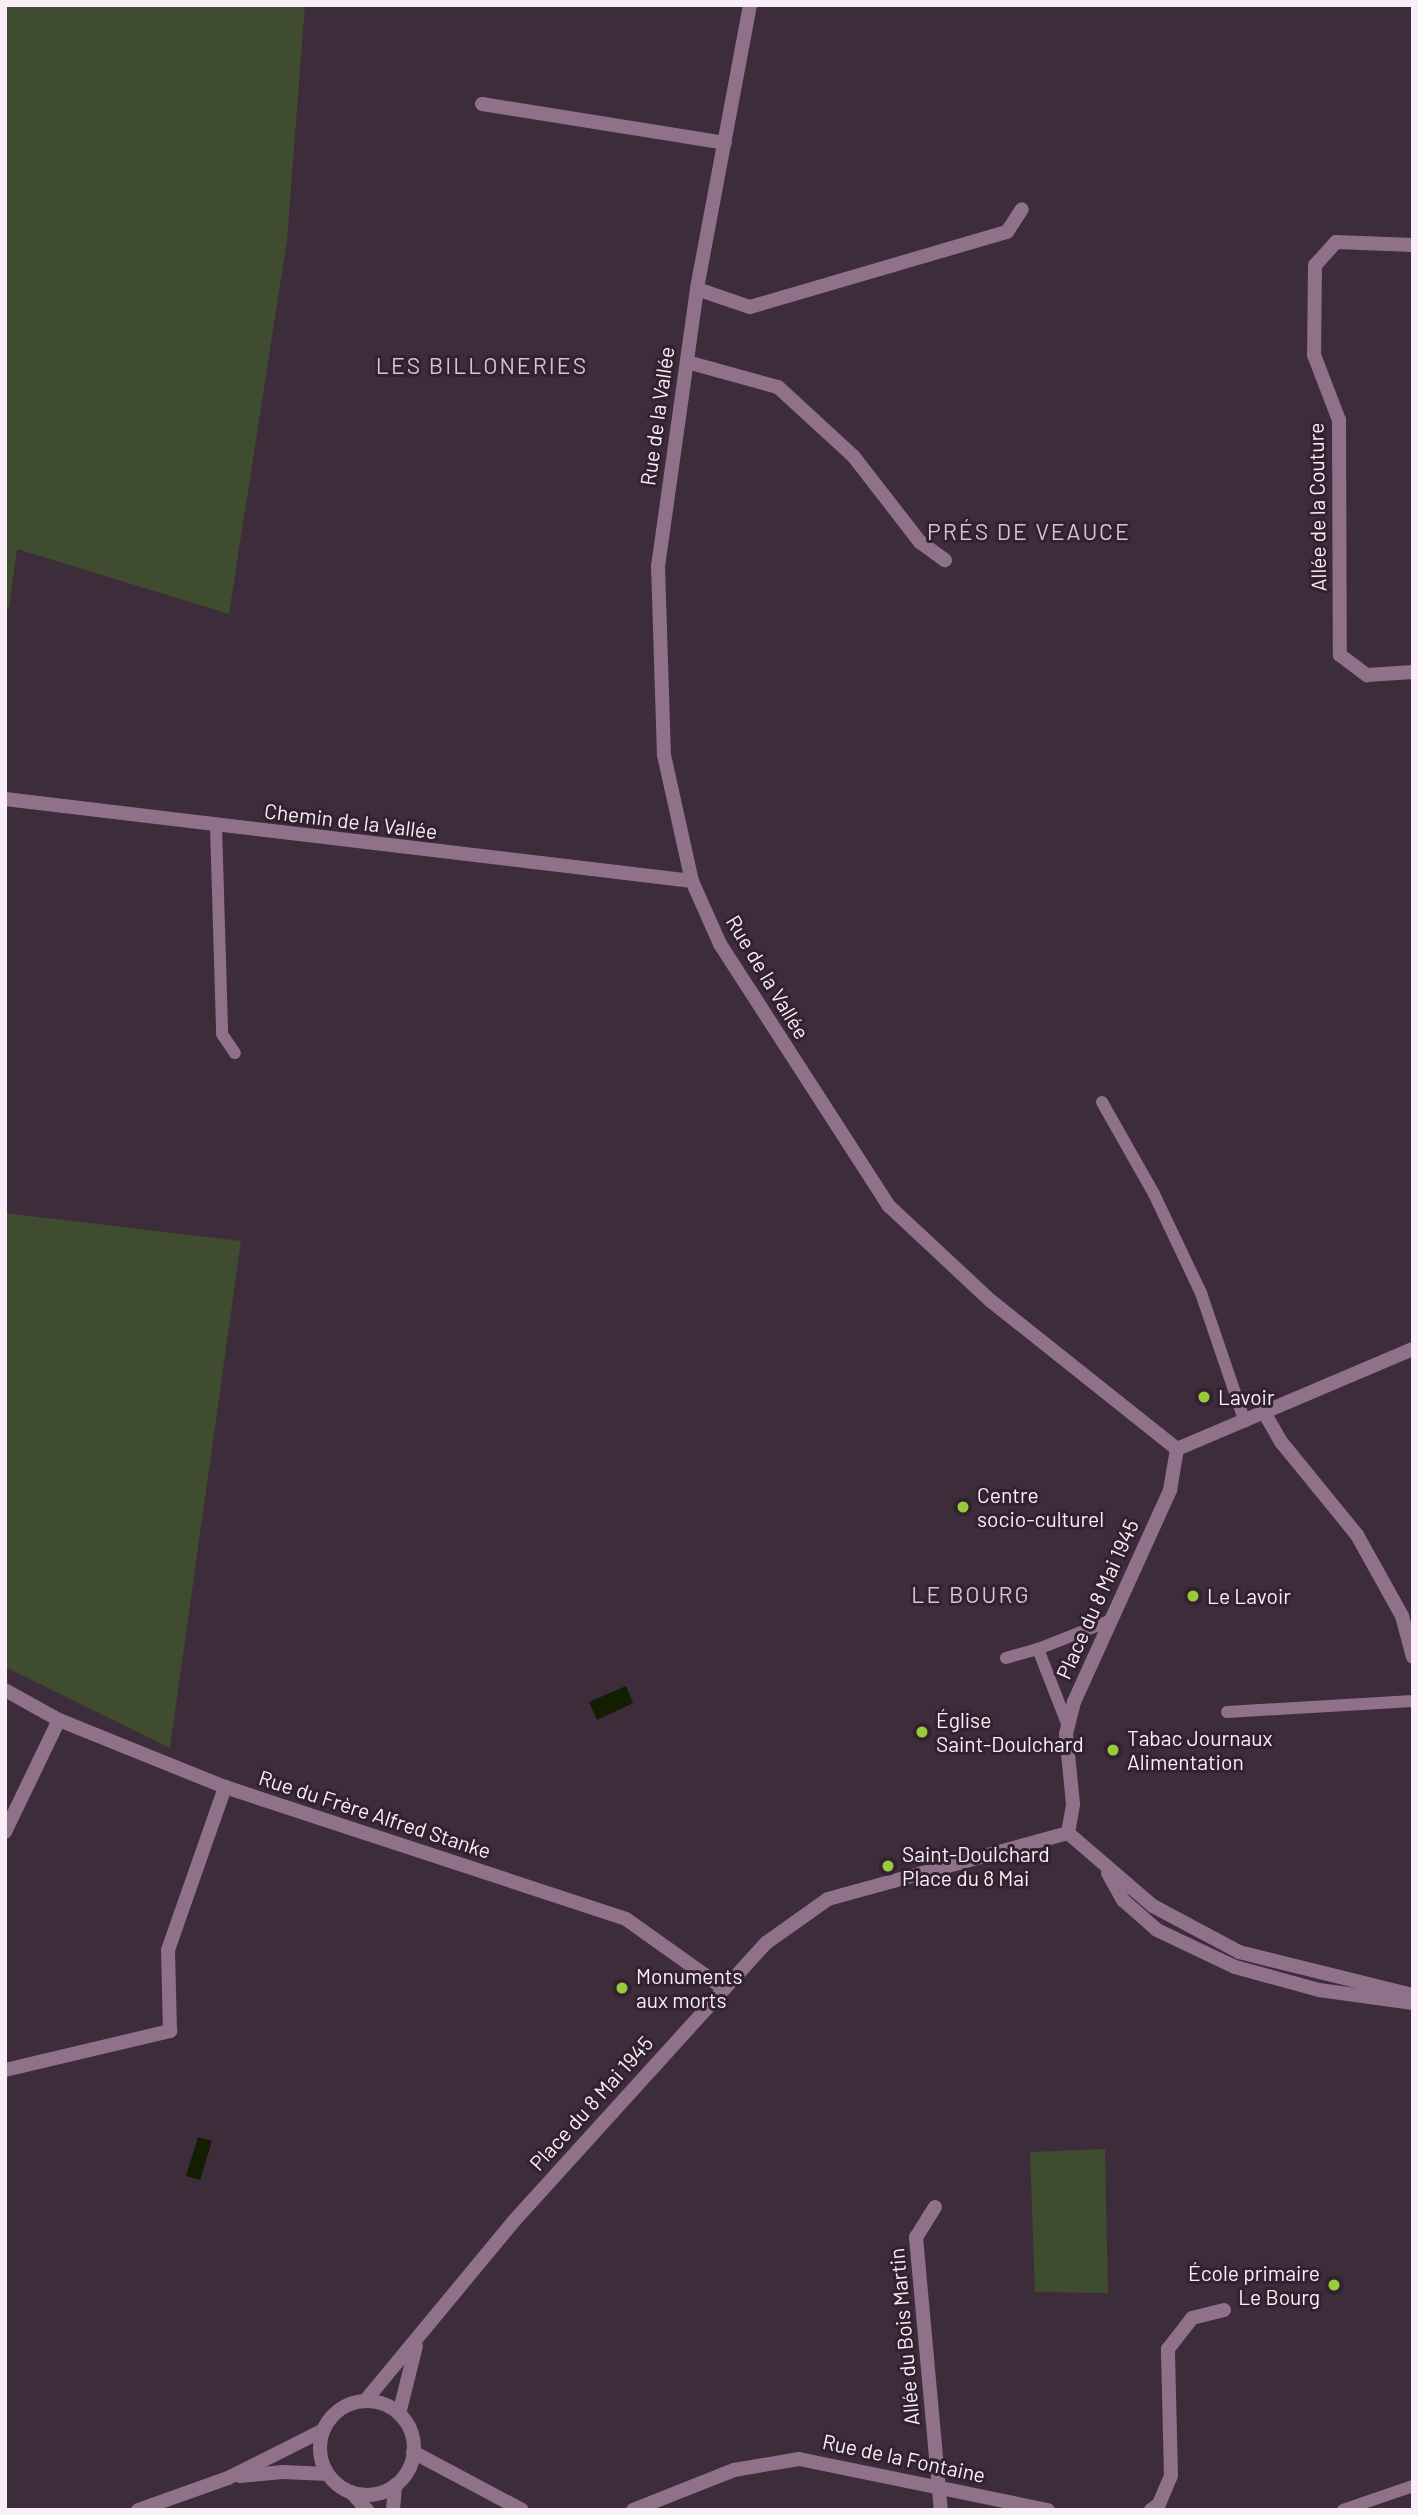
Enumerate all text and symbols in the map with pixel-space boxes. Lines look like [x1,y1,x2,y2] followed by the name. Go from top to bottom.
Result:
[635,345,679,487] street label: Rue de la Vallée
[378,351,586,379] district label: LES BILLONERIES
[1303,422,1331,592] street label: Allée de la Couture
[929,517,1129,545] district label: PRÉS DE VEAUCE
[263,798,439,844] street label: Chemin de la Vallée
[721,910,815,1044] street label: Rue de la Vallée
[1218,1384,1275,1410] place label: Lavoir
[1196,1389,1212,1405] marker: Lavoir
[977,1482,1104,1532] place label: Centre socio-culturel
[955,1499,971,1515] marker: Centre socio-culturel
[1050,1515,1144,1683] street label: Place du 8 Mai 1945
[912,1580,1030,1608] district label: LE BOURG
[1207,1583,1291,1609] place label: Le Lavoir
[1185,1588,1201,1604] marker: Le Lavoir
[936,1707,1084,1757] place label: Église Saint-Doulchard
[914,1724,930,1740] marker: Église Saint-Doulchard
[1127,1725,1272,1775] place label: Tabac Journaux Alimentation
[1105,1742,1121,1758] marker: Tabac Journaux Alimentation
[256,1765,494,1863] street label: Rue du Frère Alfred Stanke
[902,1841,1050,1891] place label: Saint-Doulchard Place du 8 Mai
[880,1858,896,1874] marker: Saint-Doulchard Place du 8 Mai
[636,1963,743,2013] place label: Monuments aux morts
[614,1980,630,1996] marker: Monuments aux morts
[524,2031,658,2175] street label: Place du 8 Mai 1945
[884,2247,924,2427] street label: Allée du Bois Martin
[1188,2260,1320,2310] place label: École primaire Le Bourg
[1326,2277,1342,2293] marker: École primaire Le Bourg
[820,2428,988,2488] street label: Rue de la Fontaine

